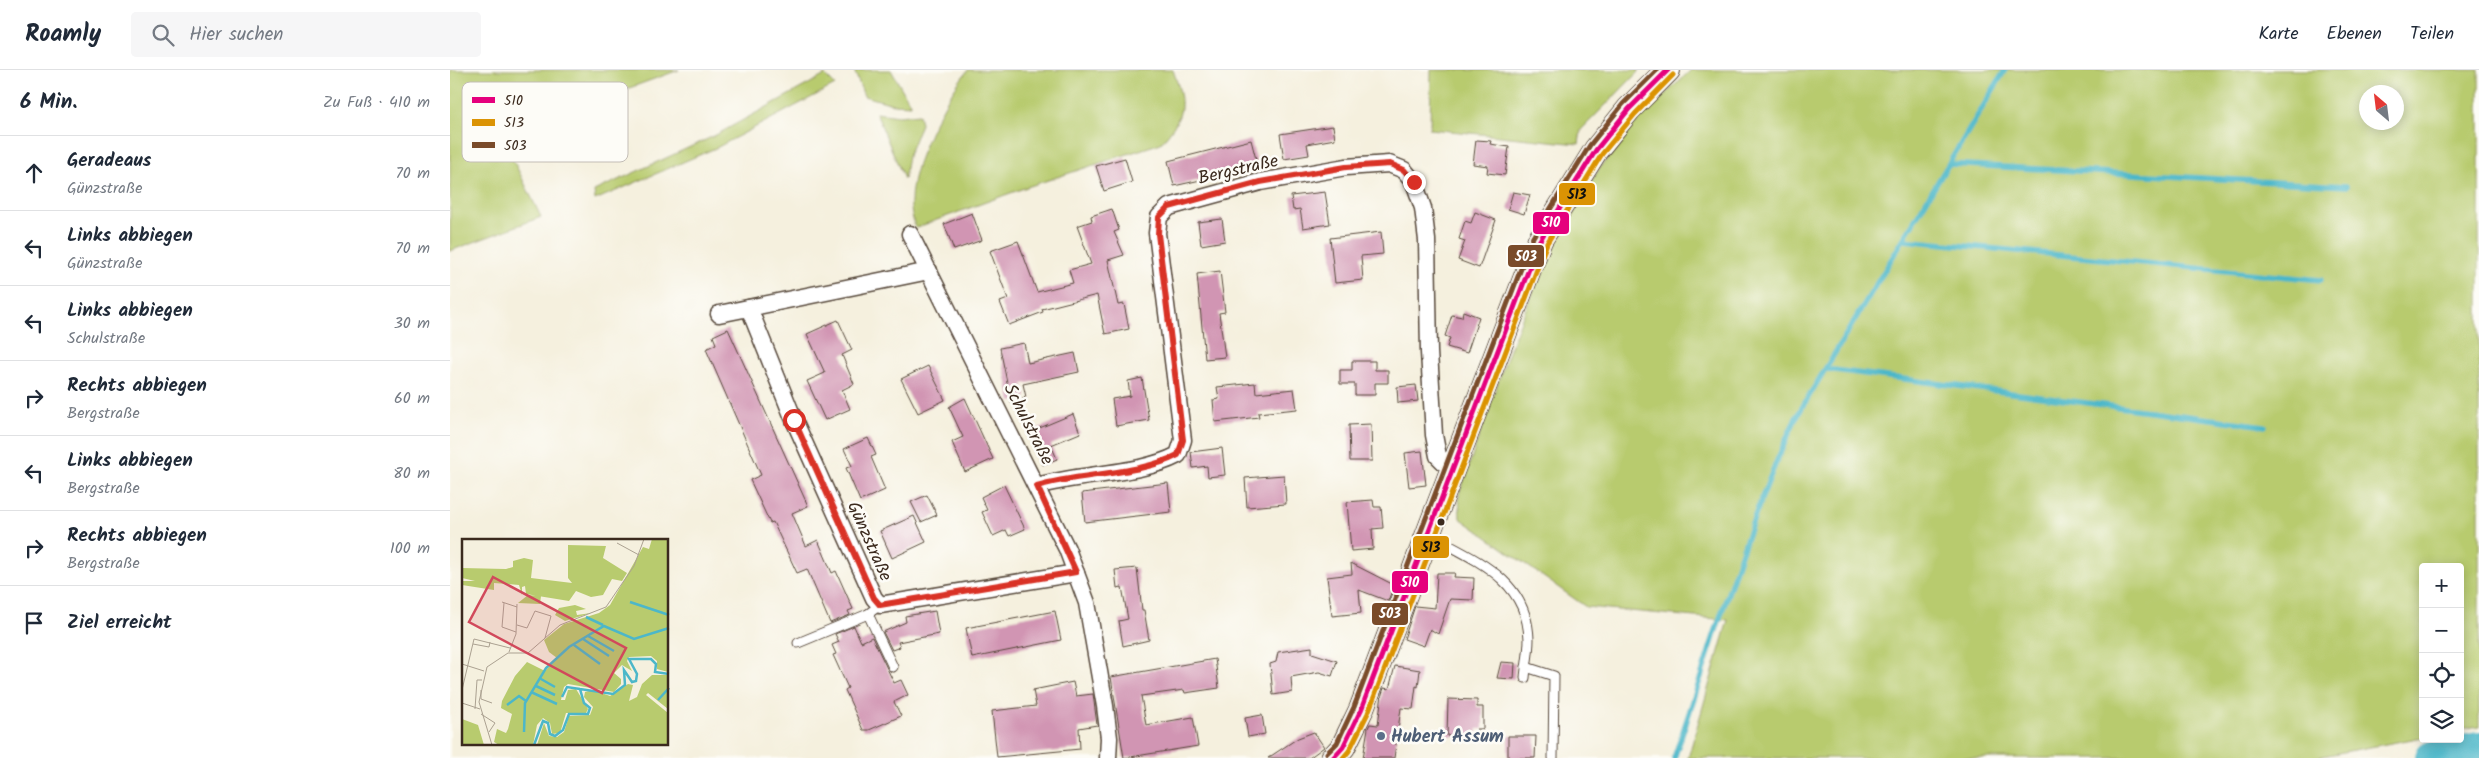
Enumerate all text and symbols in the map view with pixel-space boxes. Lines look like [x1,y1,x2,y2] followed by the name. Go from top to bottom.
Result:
[131,12,481,57] search box
[25,15,101,54] text: Roamly
[189,20,283,50] text: Hier suchen
[2258,20,2299,49] text: Karte
[2327,20,2382,49] text: Ebenen
[2410,20,2454,49] text: Teilen
[149,21,177,49] icon: search
[462,82,628,162] legend
[2359,85,2404,130] north arrow
[20,86,77,119] text: 6 Min.
[323,90,430,115] text: Zu Fuß · 410 m
[504,90,523,112] text: 510
[504,112,524,134] text: 513
[504,135,527,157] text: 503
[67,146,152,176] text: Geradeaus
[1195,147,1281,194] street label: Bergstraße
[20,159,48,187] icon: ahead
[395,161,430,186] text: 70 m
[1403,171,1426,194] route end
[67,176,142,201] text: Günzstraße
[1558,182,1596,206] line badge: 513
[1567,184,1587,206] text: 513
[1532,211,1570,235] line badge: 510
[1541,212,1561,234] text: 510
[67,221,193,251] text: Links abbiegen
[20,234,48,262] icon: left
[395,236,430,261] text: 70 m
[1507,244,1545,268] line badge: 503
[1514,246,1537,268] text: 503
[67,251,142,276] text: Günzstraße
[67,296,193,326] text: Links abbiegen
[20,309,48,337] icon: left
[394,311,430,336] text: 30 m
[67,326,145,351] text: Schulstraße
[67,371,207,401] text: Rechts abbiegen
[995,379,1061,470] street label: Schulstraße
[20,384,48,412] icon: right
[394,386,430,411] text: 60 m
[67,401,140,426] text: Bergstraße
[783,409,806,432] route start
[67,446,193,476] text: Links abbiegen
[20,459,48,487] icon: left
[393,461,430,486] text: 80 m
[67,476,140,501] text: Bergstraße
[838,497,899,586] street label: Günzstraße
[1436,517,1446,527] unlabelled marker
[67,521,207,551] text: Rechts abbiegen
[20,534,48,562] icon: right
[1412,535,1450,559] line badge: 513
[390,536,430,561] text: 100 m
[1421,537,1441,559] text: 513
[462,539,669,746] inset map
[67,551,140,576] text: Bergstraße
[2419,563,2464,743] map controls
[2419,563,2464,608] button: +
[1391,570,1429,594] line badge: 510
[1400,572,1420,594] text: 510
[1371,602,1409,626] line badge: 503
[1378,603,1401,625] text: 503
[67,608,172,638] text: Ziel erreicht
[2419,608,2464,653] button: −
[20,609,48,637] icon: arrive
[2419,653,2464,698] button: locate
[2419,698,2464,743] button: layers
[1391,723,1504,752] place label: Hubert Assum
[1375,730,1387,742] marker: Hubert Assum

